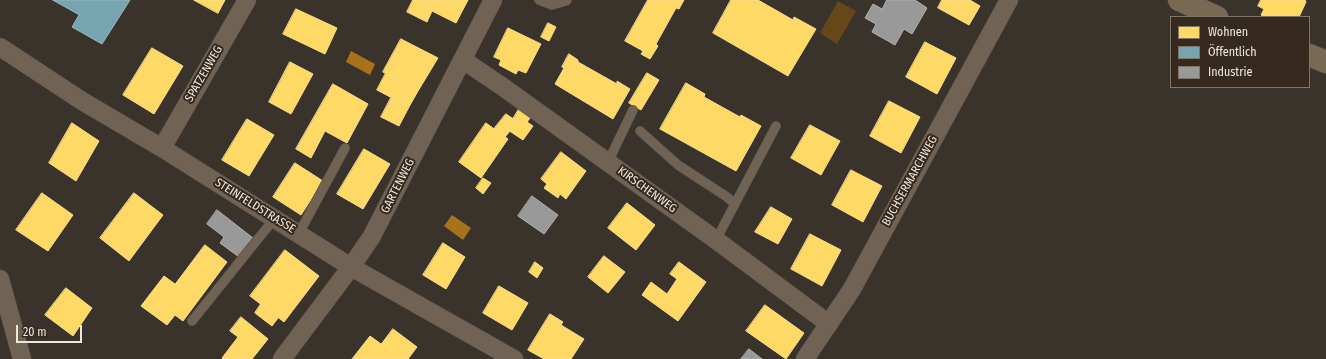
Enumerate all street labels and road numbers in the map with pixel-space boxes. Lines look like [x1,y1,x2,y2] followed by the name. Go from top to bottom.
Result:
[182,43,226,105] street label: SPATZENWEG
[879,133,941,229] street label: BUCHSERMARCHWEG
[378,156,418,216] street label: GARTENWEG
[615,164,679,216] street label: KIRSCHENWEG
[212,176,298,236] street label: STEINFELDSTRASSE

